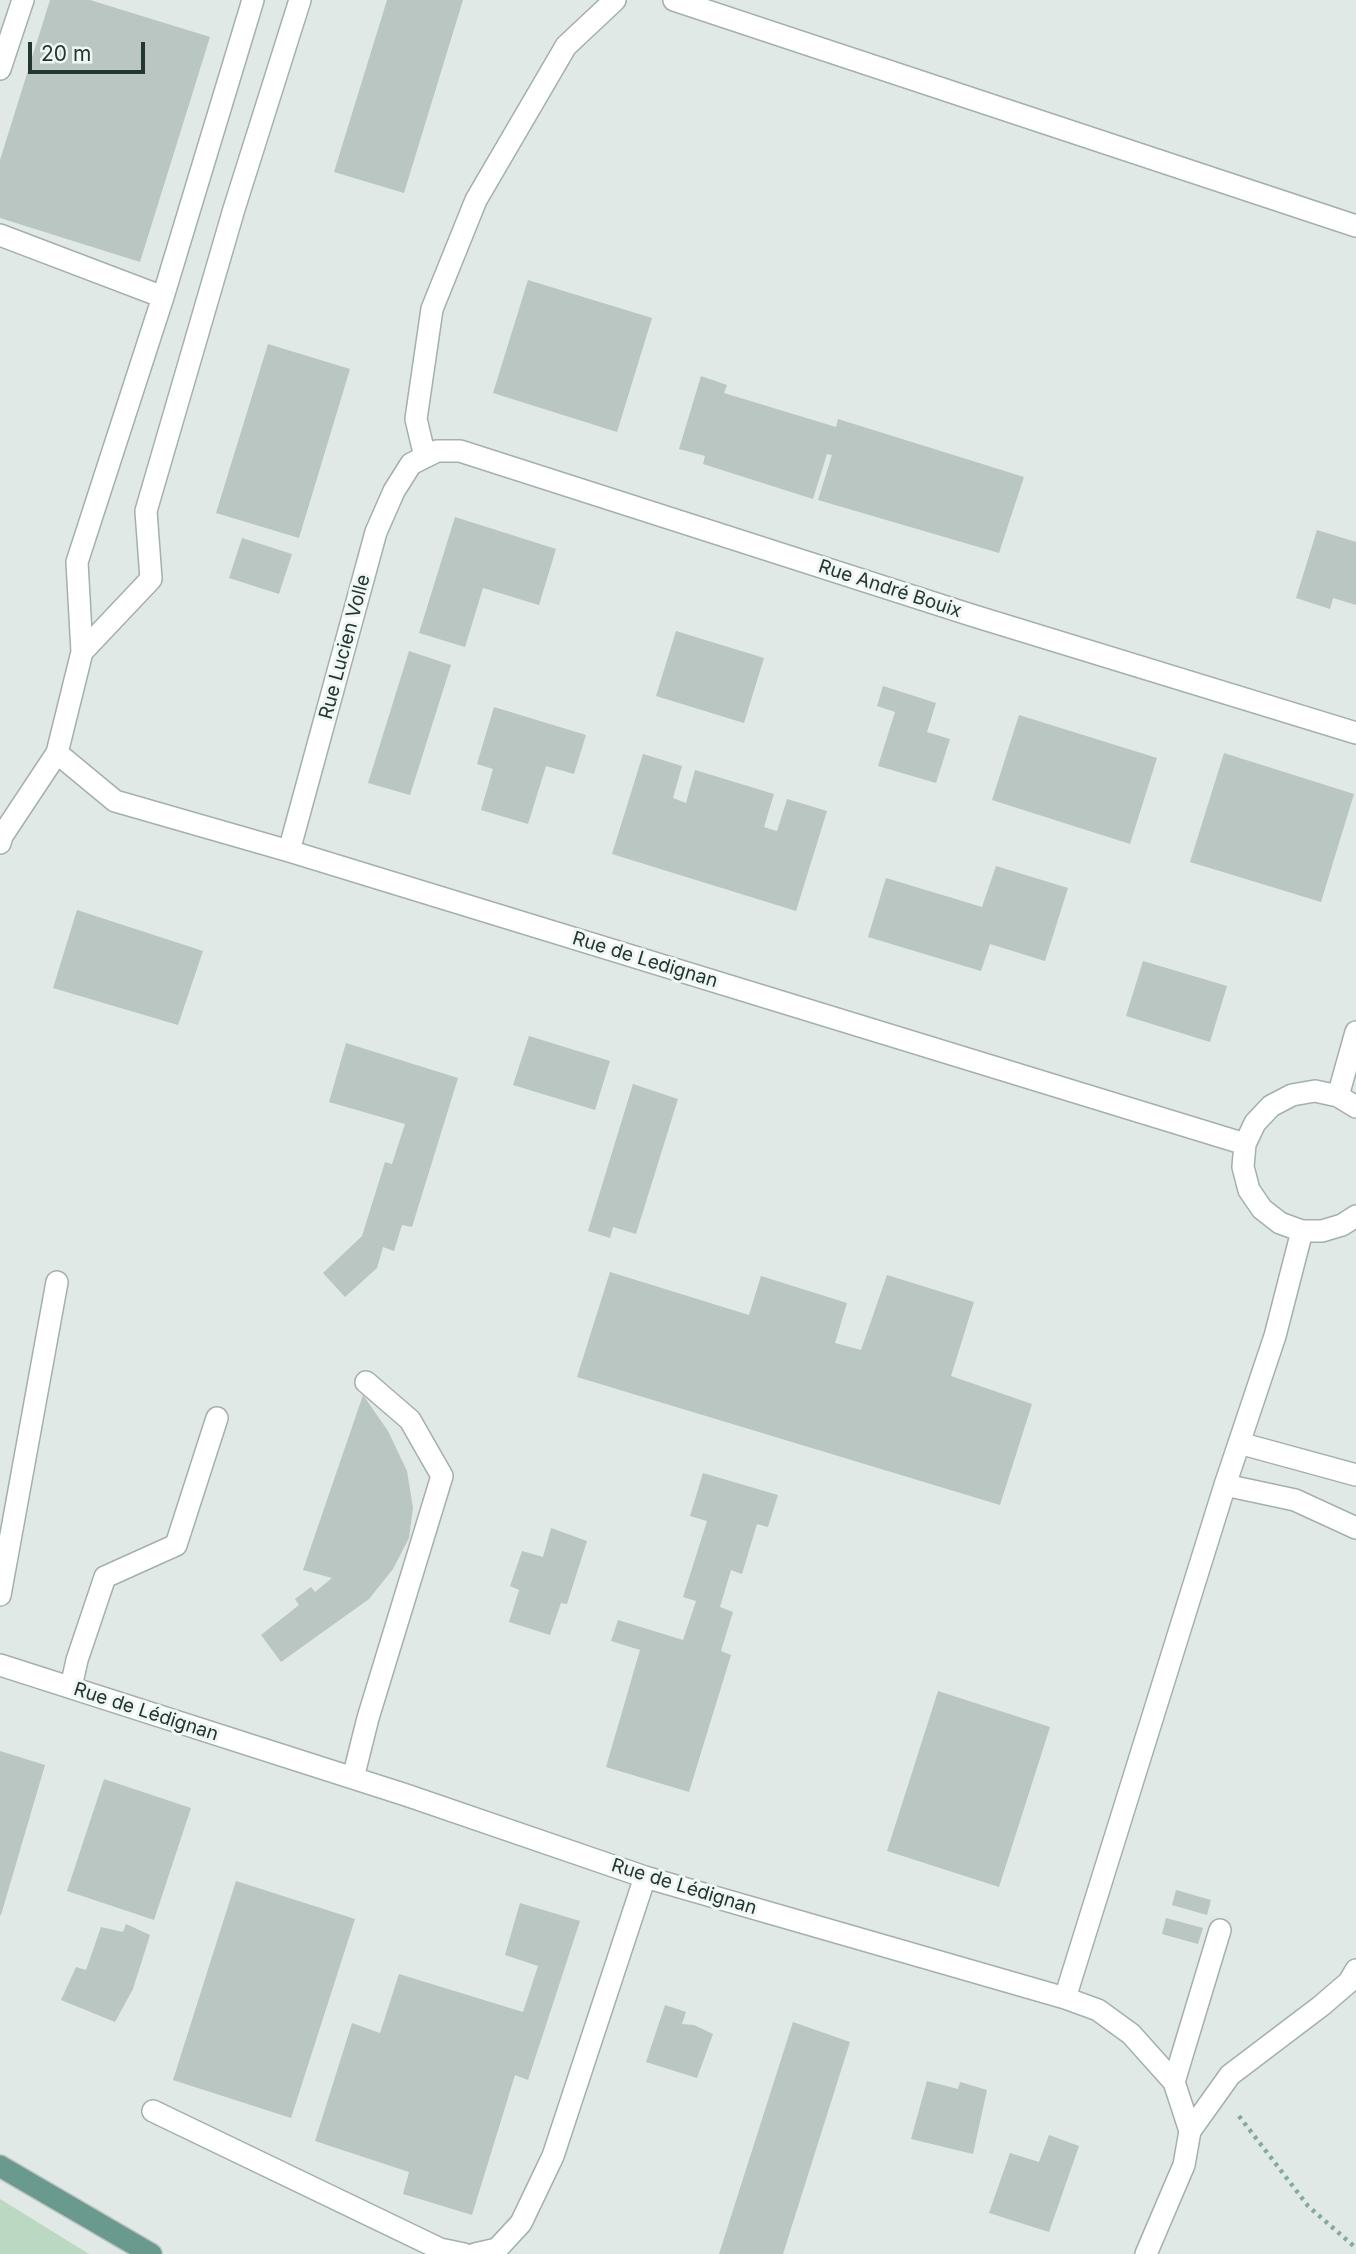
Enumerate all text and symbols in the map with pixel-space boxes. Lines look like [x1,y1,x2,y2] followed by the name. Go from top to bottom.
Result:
[32,28,149,72] scale bar
[41,41,91,66] text: 20 m
[816,555,964,623] street label: Rue André Bouix
[315,572,375,722] street label: Rue Lucien Volle
[570,927,720,993] street label: Rue de Ledignan
[71,1678,221,1746] street label: Rue de Lédignan
[609,1854,759,1920] street label: Rue de Lédignan

